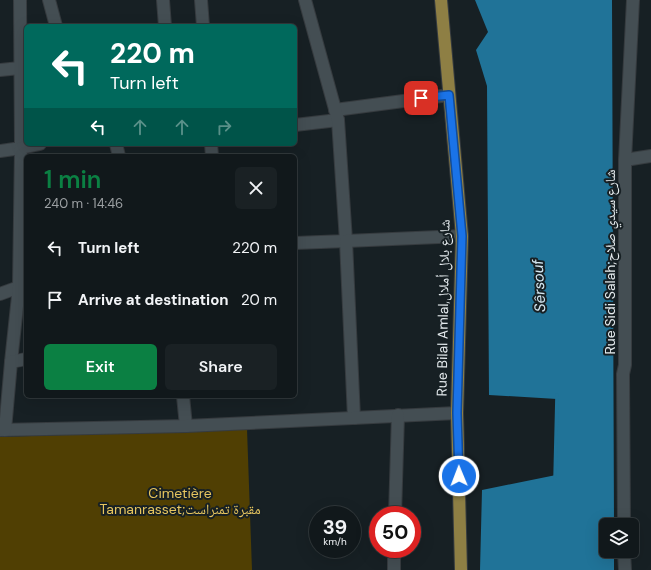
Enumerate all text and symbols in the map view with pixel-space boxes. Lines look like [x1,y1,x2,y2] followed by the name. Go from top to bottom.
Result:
[110,35,195,72] text: 220 m
[44,40,96,92] icon: left
[110,71,179,95] text: Turn left
[404,81,438,115] pin
[410,87,432,109] icon: arrive
[87,116,109,138] icon: left
[129,116,151,138] icon: ahead
[171,116,193,138] icon: ahead
[213,116,235,138] icon: right
[44,164,101,195] text: 1 min
[235,167,277,209] button: close
[601,169,622,355] street label: Rue Sidi Salah;شارع سيدي صلاح
[44,195,123,212] text: 240 m · 14:46
[432,219,455,397] street label: Rue Bilal Amlal,شارع بلال أملال
[44,237,66,259] icon: left
[78,238,139,258] text: Turn left
[232,238,277,258] text: 220 m
[528,258,550,313] water label: Sêrsouf
[44,289,66,311] icon: arrive
[78,290,229,310] text: Arrive at destination
[241,290,277,310] text: 20 m
[44,344,157,390] button: Exit
[165,344,277,390] button: Share
[438,455,480,497] position arrow
[99,484,261,518] park label: Cimetière Tamanrasset;مقبرة تمنراست
[369,506,421,558] speed limit sign: 50
[323,514,347,540] text: 39
[599,518,639,558] map controls
[599,518,639,558] button: layers
[323,535,347,548] text: km/h

